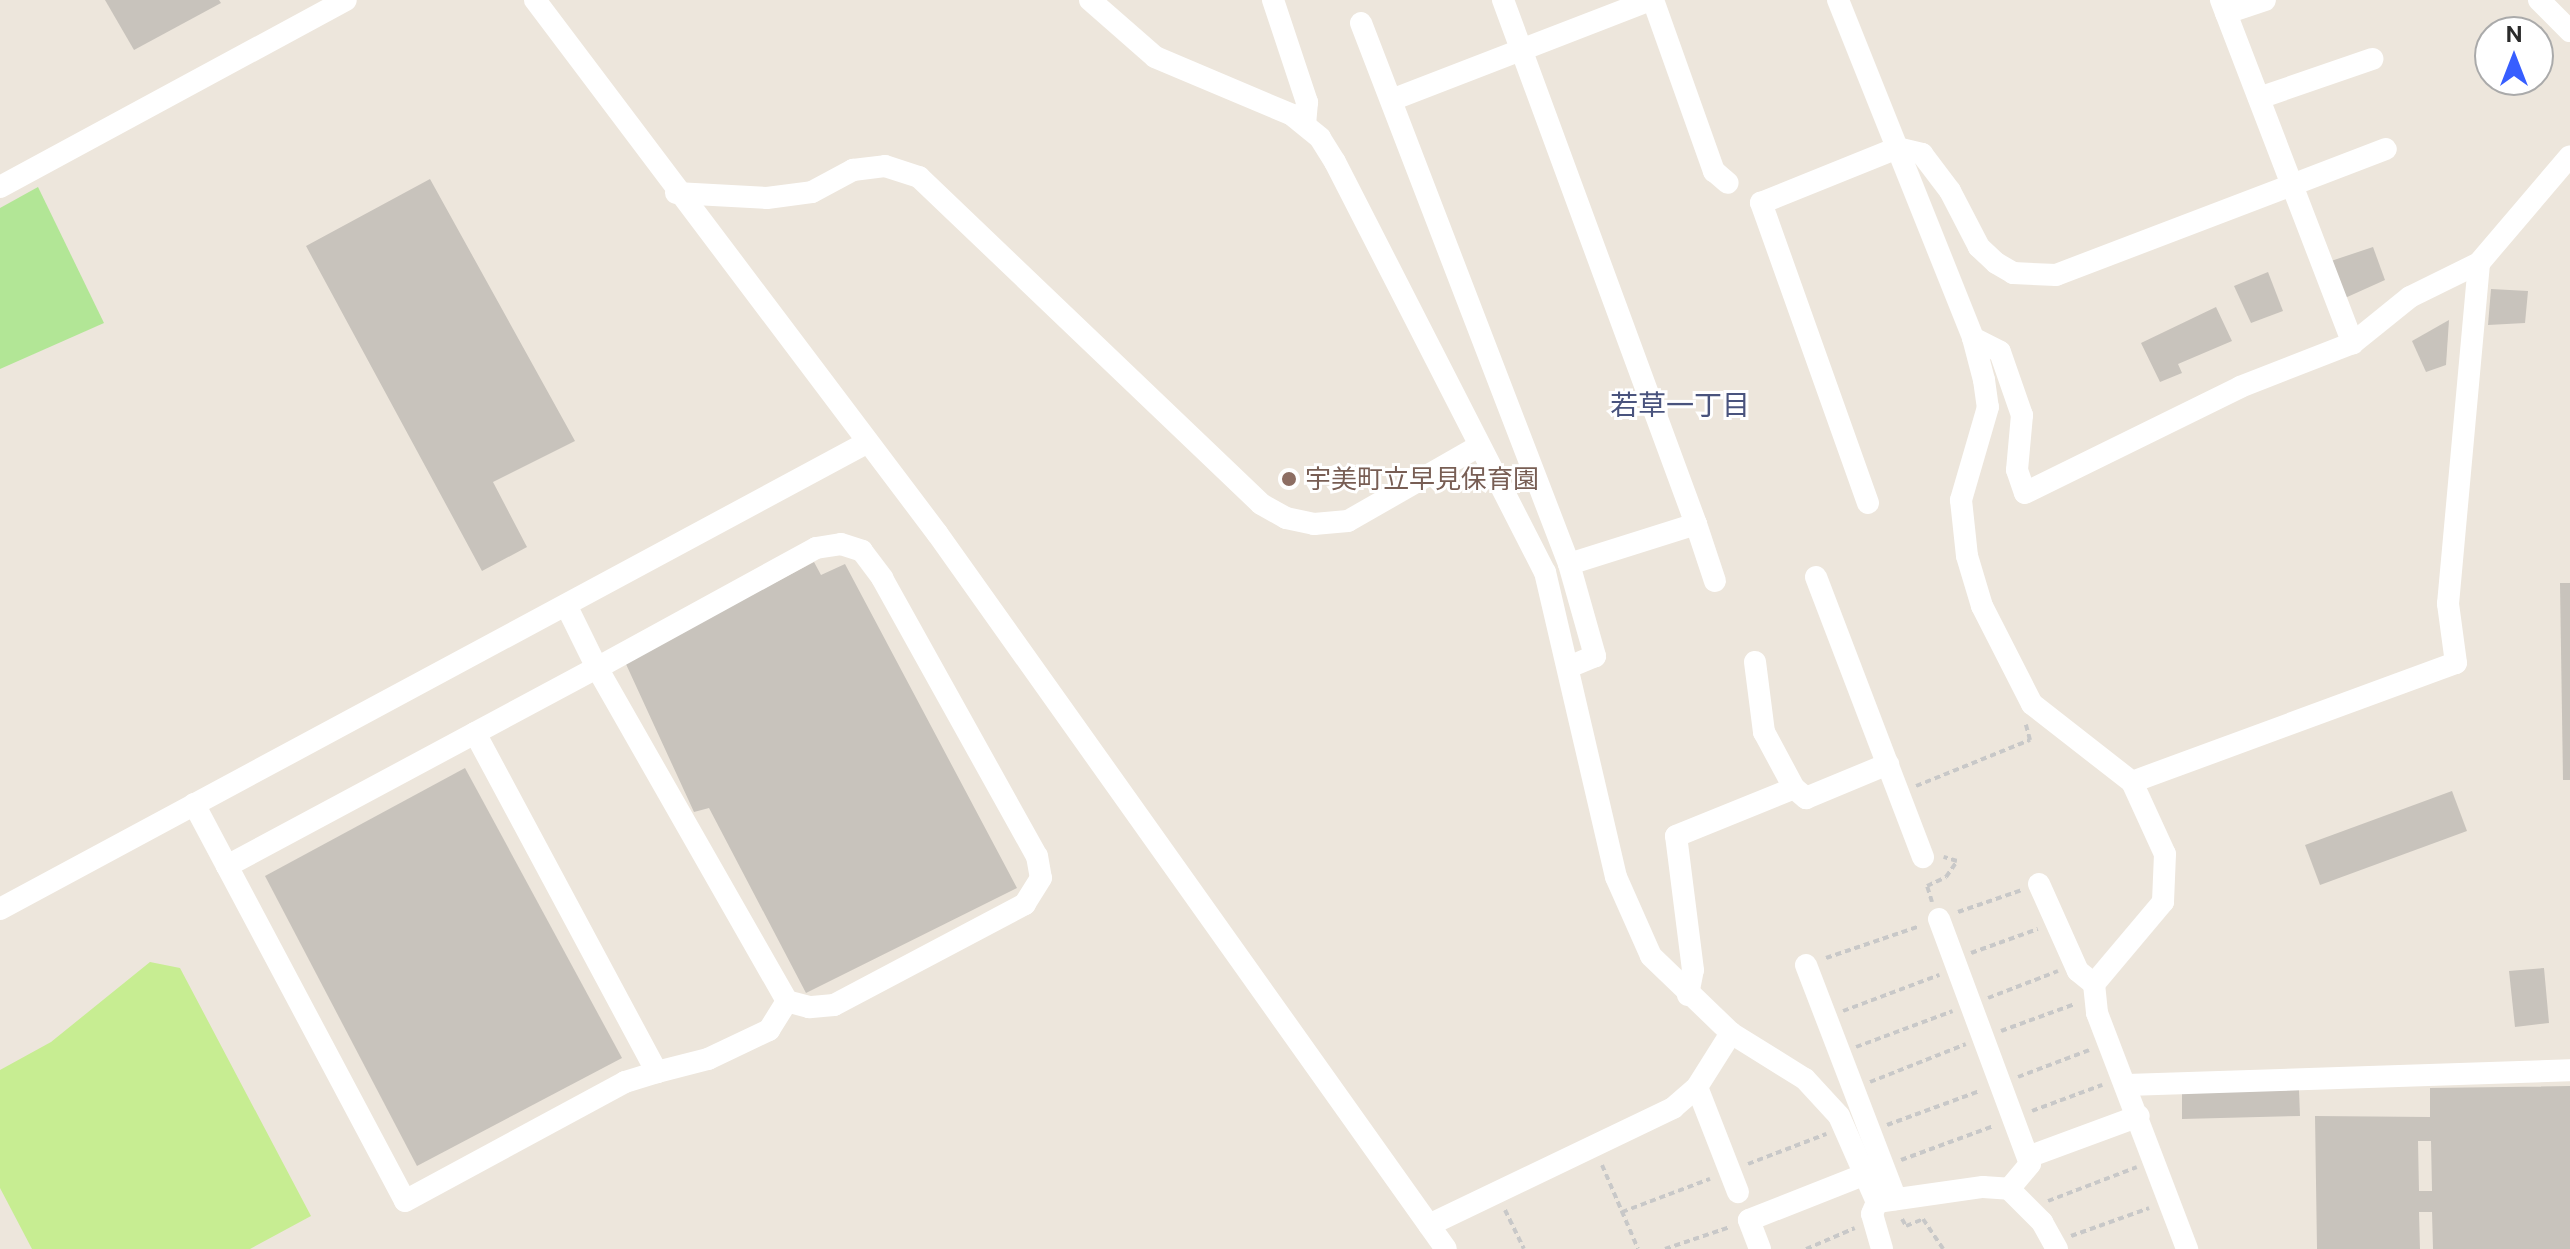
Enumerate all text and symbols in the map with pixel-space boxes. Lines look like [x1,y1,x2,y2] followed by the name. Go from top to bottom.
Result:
[2474,16,2554,96] north arrow
[2505,21,2523,47] text: N
[1610,388,1750,422] district label: 若草一丁目
[1305,463,1539,495] place label: 宇美町立早見保育園
[1280,470,1298,488] marker: 宇美町立早見保育園

